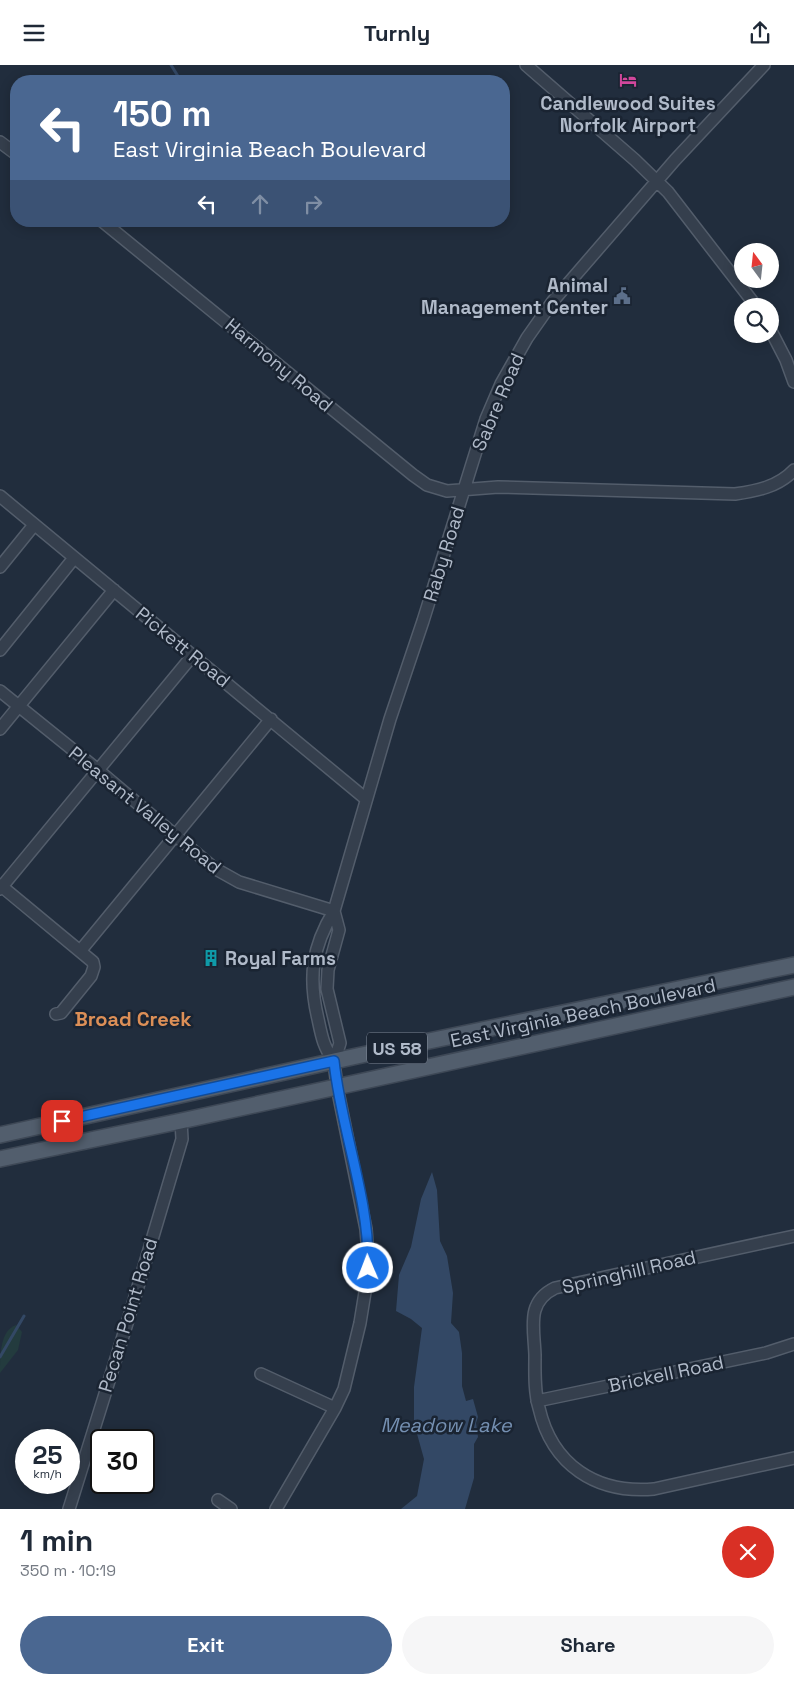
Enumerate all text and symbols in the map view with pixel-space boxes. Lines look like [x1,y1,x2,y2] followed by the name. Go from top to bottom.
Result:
[20,19,48,47] icon: menu
[364,19,430,47] text: Turnly
[746,19,774,47] icon: share
[618,70,638,90] hotel icon: Candlewood Suites Norfolk Airport
[540,91,716,138] place label: Candlewood Suites Norfolk Airport
[113,92,211,136] text: 150 m
[30,95,95,160] icon: left
[113,135,426,163] text: East Virginia Beach Boulevard
[193,190,221,218] icon: left
[246,190,274,218] icon: ahead
[299,190,327,218] icon: right
[734,243,779,287] north arrow
[734,243,779,343] map controls
[421,273,608,320] place label: Animal Management Center
[612,286,632,306] public building icon: Animal Management Center
[734,298,779,343] button: search
[220,313,338,417] street label: Harmony Road
[466,349,530,455] street label: Sabre Road
[418,503,470,605] street label: Raby Road
[131,601,235,693] street label: Pickett Road
[63,741,227,879] street label: Pleasant Valley Road
[225,946,336,971] place label: Royal Farms
[201,948,221,968] building icon: Royal Farms
[448,973,718,1053] street label: East Virginia Beach Boulevard
[74,1006,192,1032] district label: Broad Creek
[367,1033,427,1063] road number: US 58
[41,1100,83,1142] pin
[48,1107,76,1135] icon: arrive
[93,1235,163,1395] street label: Pecan Point Road
[341,1241,393,1293] position arrow
[560,1244,698,1300] street label: Springhill Road
[606,1350,726,1398] street label: Brickell Road
[380,1412,513,1438] water label: Meadow Lake
[90,1429,155,1494] speed limit sign: 30
[33,1439,62,1471] text: 25
[33,1466,62,1482] text: km/h
[20,1521,93,1560] text: 1 min
[722,1526,774,1578] button: close
[20,1560,116,1581] text: 350 m · 10:19
[20,1616,392,1674] button: Exit
[402,1616,774,1674] button: Share

